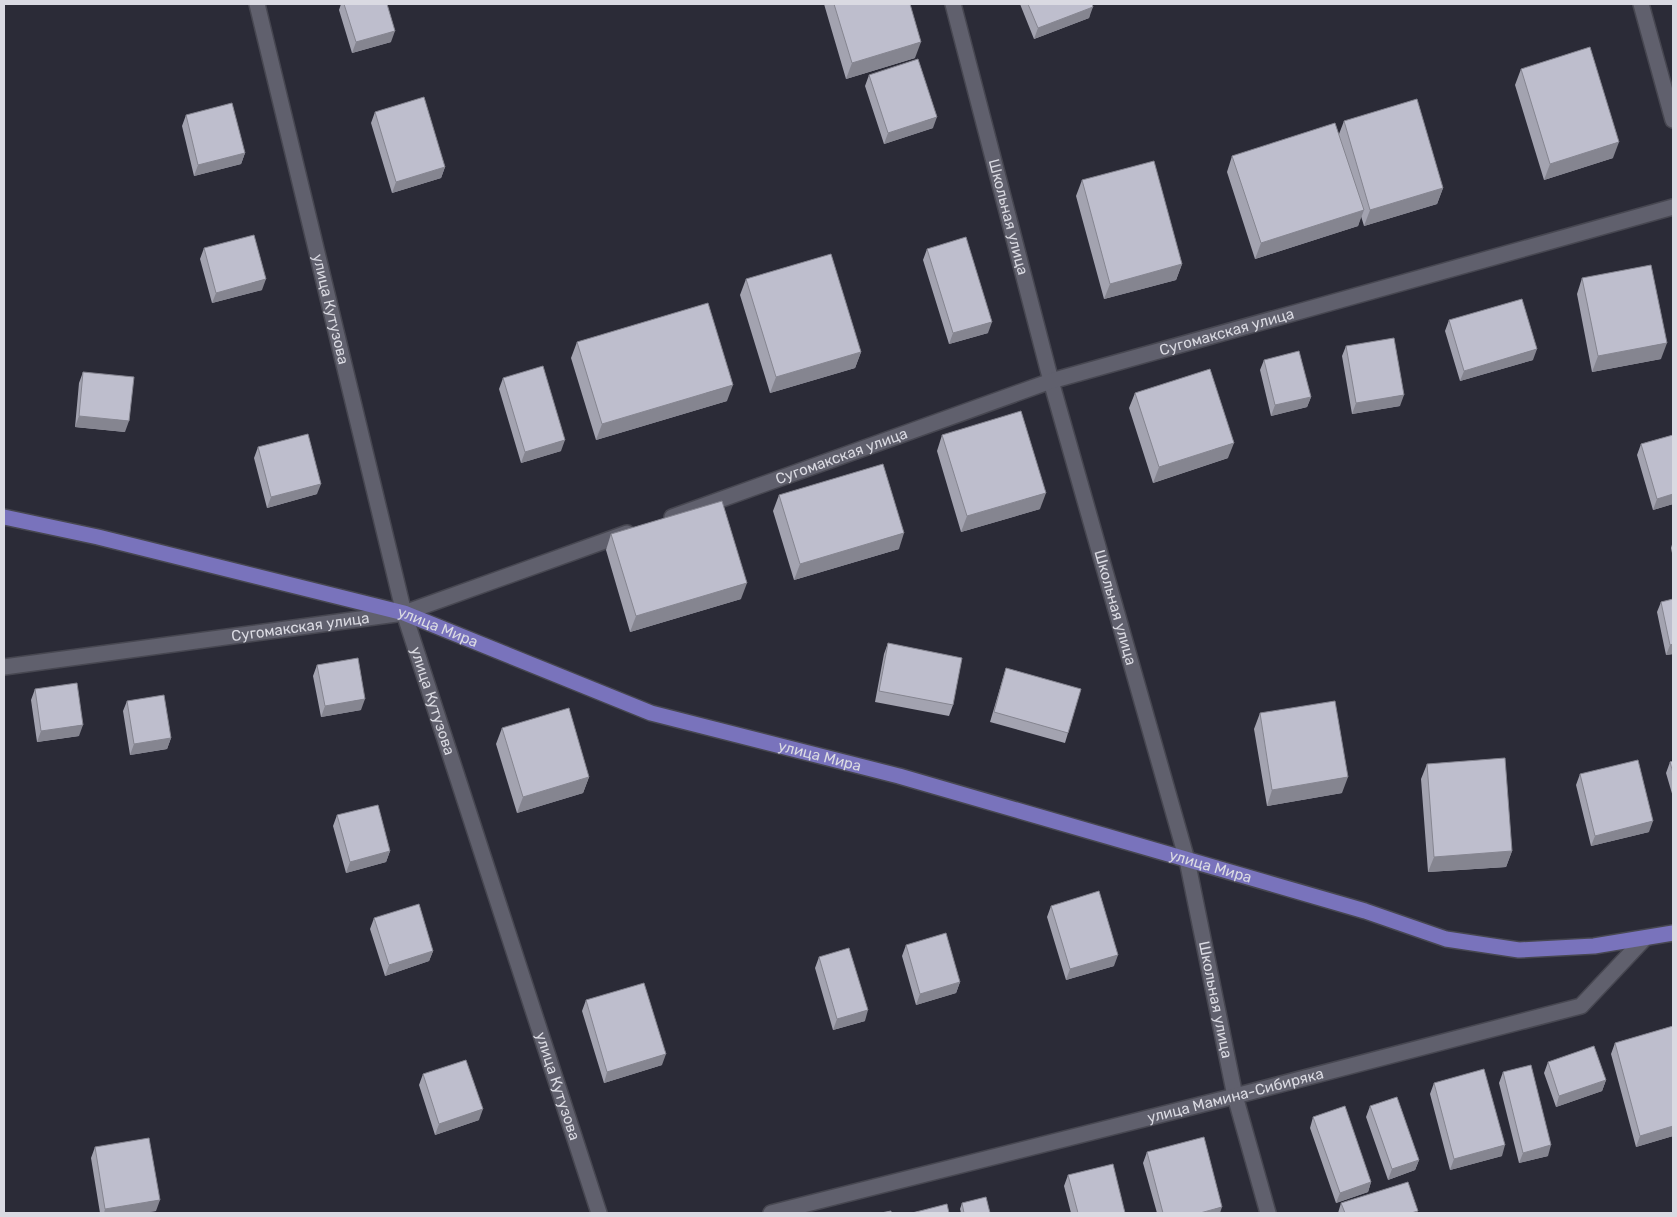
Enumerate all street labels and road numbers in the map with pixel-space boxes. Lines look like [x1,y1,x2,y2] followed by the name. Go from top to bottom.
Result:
[985,157,1032,277] street label: Школьная улица
[309,252,353,366] street label: улица Кутузова
[1157,304,1296,359] street label: Сугомакская улица
[773,424,910,488] street label: Сугомакская улица
[1090,548,1140,667] street label: Школьная улица
[396,603,481,651] street label: улица Мира
[230,609,370,645] street label: Сугомакская улица
[407,645,459,757] street label: улица Кутузова
[776,737,863,775] street label: улица Мира
[1167,846,1254,887] street label: улица Мира
[1195,939,1236,1060] street label: Школьная улица
[532,1030,584,1143] street label: улица Кутузова
[1145,1064,1326,1127] street label: улица Мамина-Сибиряка

